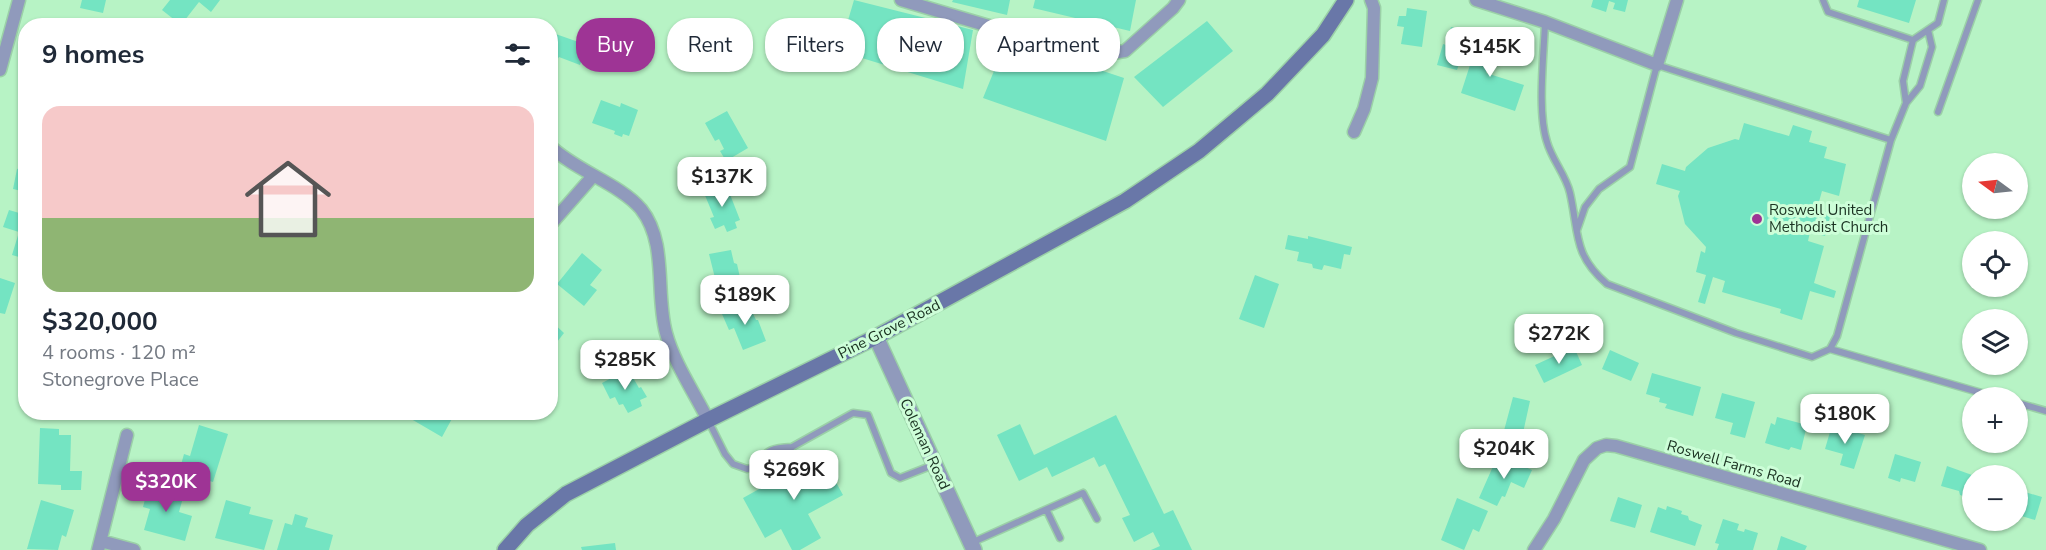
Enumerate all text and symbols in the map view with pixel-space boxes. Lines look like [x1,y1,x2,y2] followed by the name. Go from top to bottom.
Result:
[576,18,655,72] chip: Buy
[667,18,753,72] chip: Rent
[765,18,865,72] chip: Filters
[877,18,964,72] chip: New
[976,18,1120,72] chip: Apartment
[1448,27,1532,78] pin: $145K
[1459,33,1521,60] text: $145K
[42,37,144,72] text: 9 homes
[501,38,534,71] icon: filters
[234,145,342,253] icon: home
[1962,153,2028,219] north arrow
[1962,153,2028,531] map controls
[680,157,764,208] pin: $137K
[691,163,753,190] text: $137K
[1769,200,1888,237] place label: Roswell United Methodist Church
[1750,212,1764,226] marker: Roswell United Methodist Church
[1962,231,2028,297] button: locate
[703,275,787,326] pin: $189K
[714,281,776,308] text: $189K
[835,295,943,363] street label: Pine Grove Road
[42,304,158,339] text: $320,000
[1962,309,2028,375] button: layers
[1517,314,1601,365] pin: $272K
[1528,320,1590,347] text: $272K
[42,339,196,366] text: 4 rooms · 120 m²
[583,340,667,391] pin: $285K
[594,346,656,373] text: $285K
[42,366,199,393] text: Stonegrove Place
[1962,387,2028,453] button: +
[1803,394,1887,445] pin: $180K
[895,395,955,493] street label: Coleman Road
[1814,400,1876,427] text: $180K
[1462,429,1546,480] pin: $204K
[1473,435,1535,462] text: $204K
[1665,435,1803,493] street label: Roswell Farms Road
[752,450,836,501] pin: $269K
[763,456,825,483] text: $269K
[124,462,208,513] pin: $320K
[1962,465,2028,531] button: −
[135,468,197,495] text: $320K

